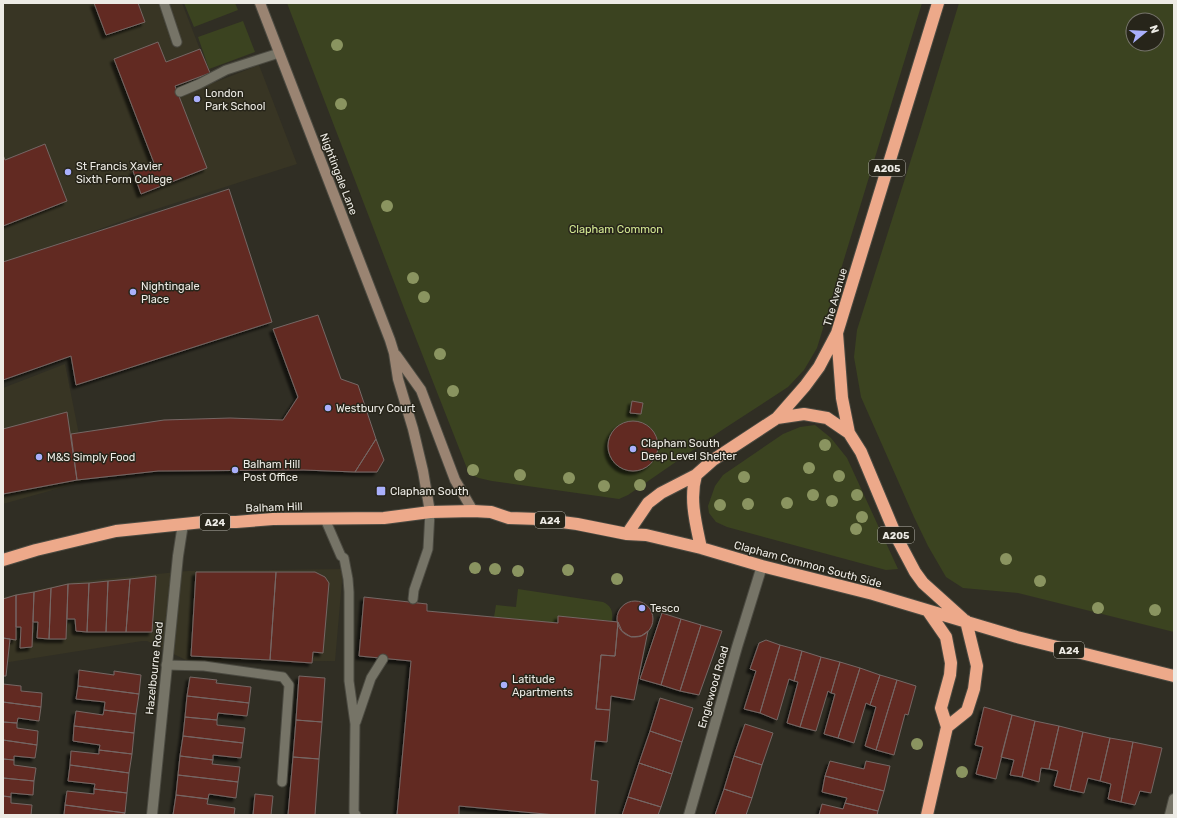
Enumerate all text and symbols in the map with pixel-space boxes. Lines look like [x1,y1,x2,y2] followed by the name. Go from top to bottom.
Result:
[1125,12,1165,52] north arrow
[1147,23,1161,35] text: N
[205,87,265,113] place label: London Park School
[192,94,202,104] marker: London Park School
[317,132,360,217] street label: Nightingale Lane
[76,160,172,186] place label: St Francis Xavier Sixth Form College
[869,160,905,176] road number: A205
[63,167,73,177] marker: St Francis Xavier Sixth Form College
[569,223,663,236] park label: Clapham Common
[821,267,850,328] street label: The Avenue
[141,280,200,306] place label: Nightingale Place
[128,287,138,297] marker: Nightingale Place
[336,402,416,415] place label: Westbury Court
[323,403,333,413] marker: Westbury Court
[641,437,737,463] place label: Clapham South Deep Level Shelter
[628,444,638,454] marker: Clapham South Deep Level Shelter
[47,451,135,464] place label: M&S Simply Food
[34,452,44,462] marker: M&S Simply Food
[243,458,300,484] place label: Balham Hill Post Office
[230,465,240,475] marker: Balham Hill Post Office
[375,485,387,497] marker: Clapham South
[390,485,469,498] place label: Clapham South
[245,500,303,515] street label: Balham Hill
[535,512,565,528] road number: A24
[200,514,230,530] road number: A24
[878,527,914,543] road number: A205
[733,538,883,590] street label: Clapham Common South Side
[650,602,679,615] place label: Tesco
[637,603,647,613] marker: Tesco
[143,621,166,715] street label: Hazelbourne Road
[1054,642,1084,658] road number: A24
[695,644,731,730] street label: Englewood Road
[512,673,573,699] place label: Latitude Apartments
[499,680,509,690] marker: Latitude Apartments

